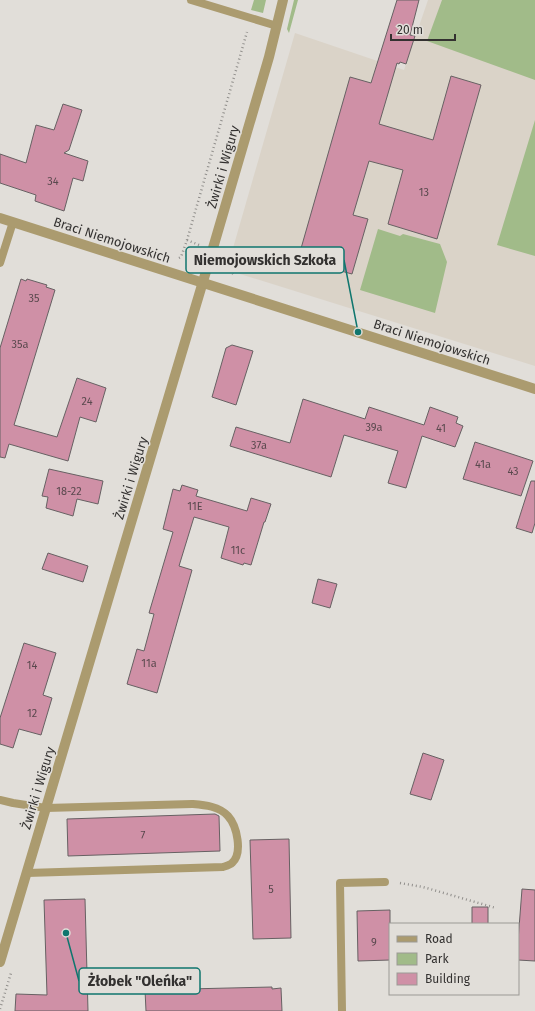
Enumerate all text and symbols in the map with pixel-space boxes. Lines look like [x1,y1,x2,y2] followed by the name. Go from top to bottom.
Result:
[391,16,455,42] scale bar
[397,23,423,37] text: 20 m
[204,123,242,210] street label: Żwirki i Wigury
[47,175,59,188] house number: 34
[419,186,429,199] house number: 13
[52,214,172,266] street label: Braci Niemojowskich
[186,247,344,273] callout: Niemojowskich Szkoła
[194,252,337,269] text: Niemojowskich Szkoła
[29,292,40,305] house number: 35
[372,316,492,368] street label: Braci Niemojowskich
[12,338,29,351] house number: 35a
[82,395,93,408] house number: 24
[365,421,383,434] house number: 39a
[436,422,446,435] house number: 41
[111,434,151,521] street label: Żwirki i Wigury
[251,439,267,452] house number: 37a
[475,458,491,471] house number: 41a
[507,465,519,478] house number: 43
[56,485,82,498] house number: 18-22
[187,500,203,513] house number: 11E
[231,544,245,557] house number: 11c
[141,657,157,670] house number: 11a
[27,659,37,672] house number: 14
[27,707,37,720] house number: 12
[18,744,58,831] street label: Żwirki i Wigury
[141,829,146,842] house number: 7
[268,883,274,896] house number: 5
[389,923,519,995] legend
[425,932,453,946] text: Road
[371,936,377,949] house number: 9
[425,952,449,966] text: Park
[79,968,200,994] callout: Żłobek "Oleńka"
[88,972,192,990] text: Żłobek "Oleńka"
[425,972,471,986] text: Building

